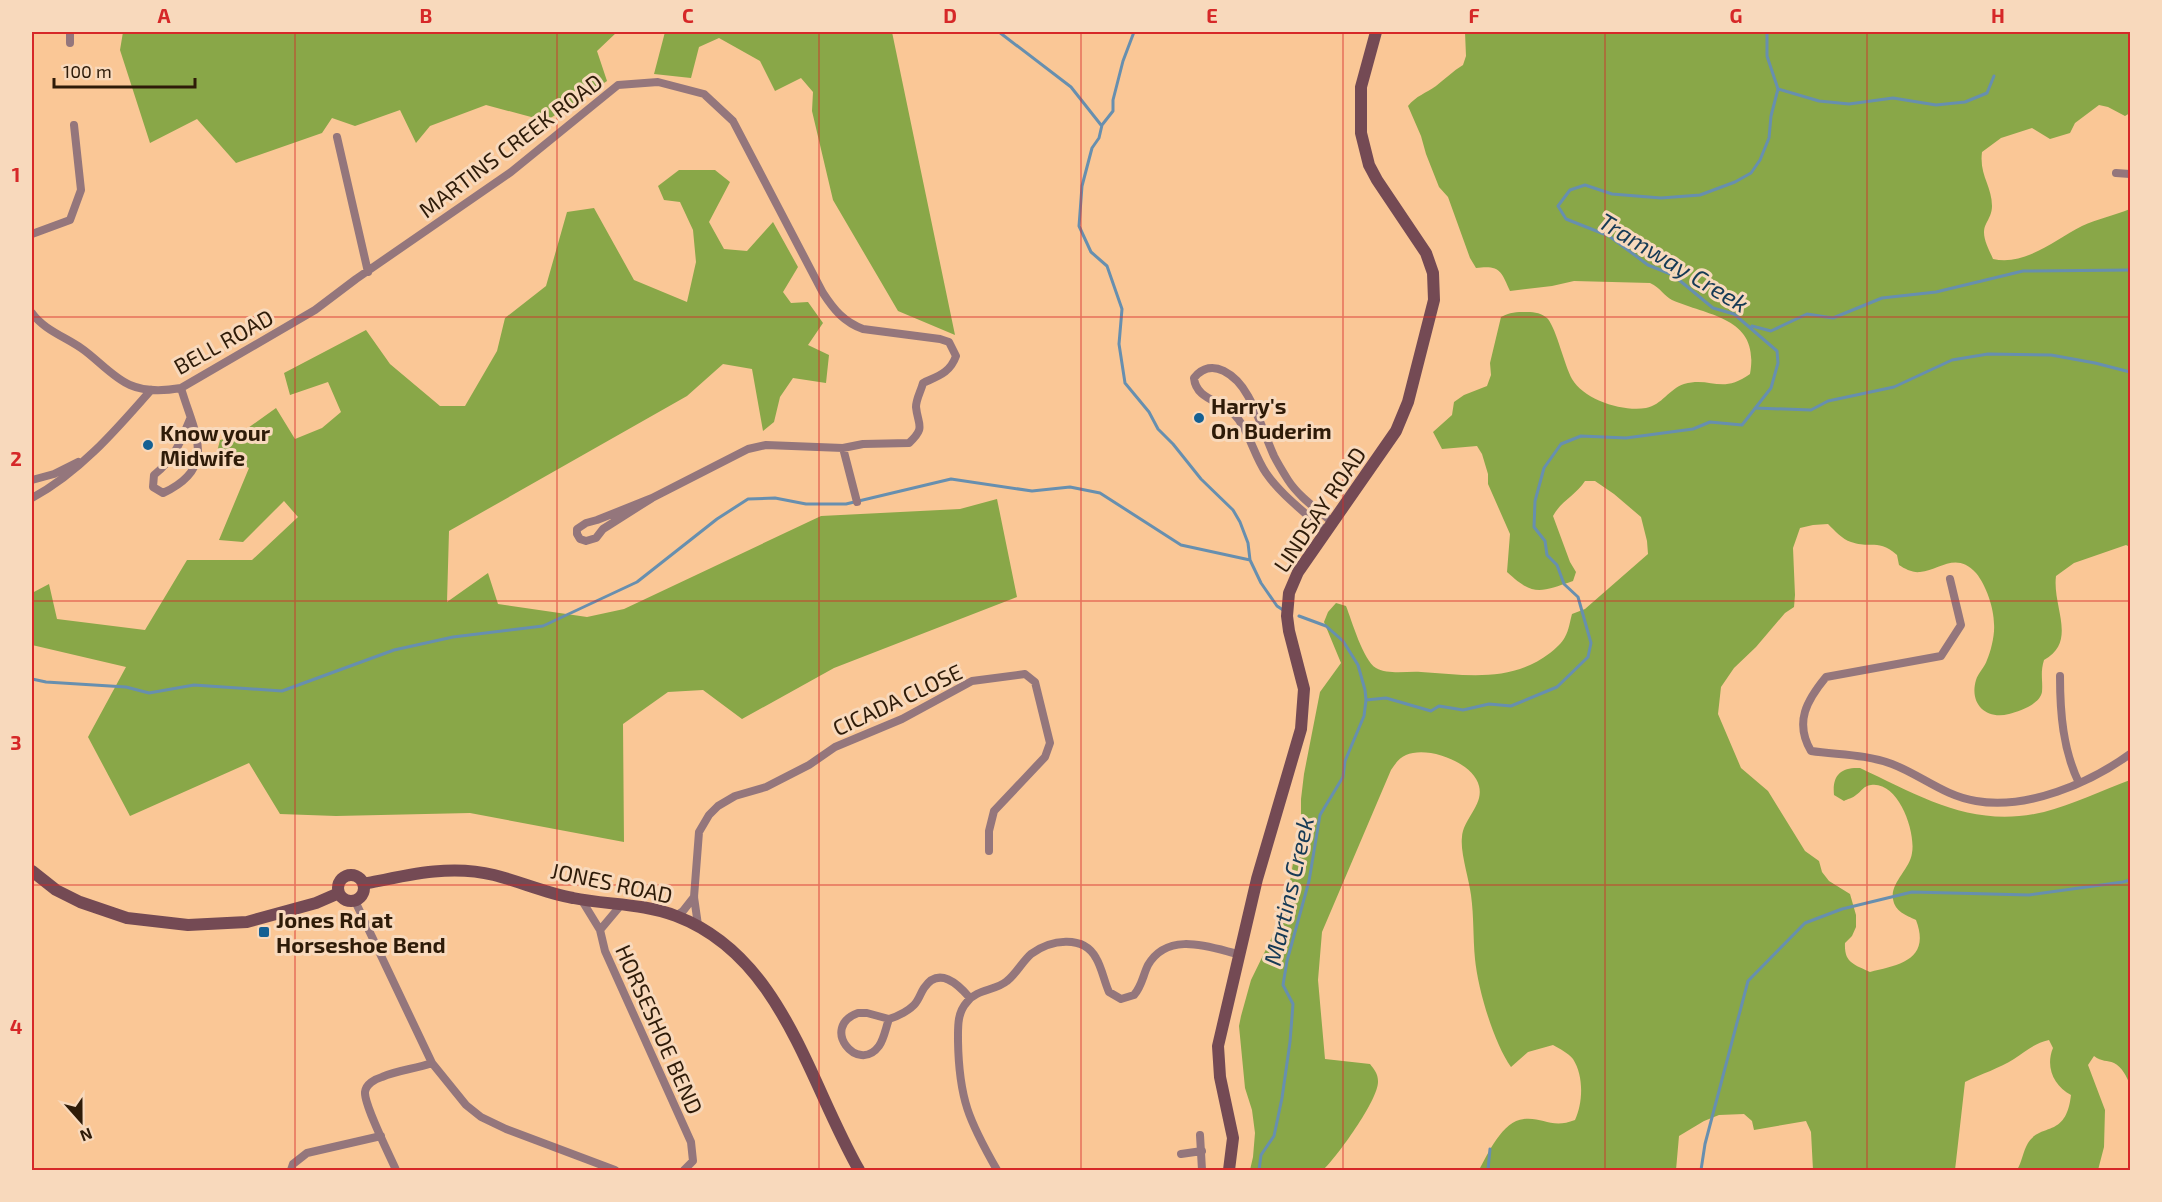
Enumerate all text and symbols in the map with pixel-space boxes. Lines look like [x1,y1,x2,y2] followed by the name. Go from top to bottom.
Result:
[157,3,171,27] text: A
[420,3,432,27] text: B
[682,3,694,27] text: C
[943,3,957,27] text: D
[1206,3,1218,27] text: E
[1468,3,1480,27] text: F
[1730,3,1742,27] text: G
[1991,3,2005,27] text: H
[54,51,195,89] scale bar
[63,60,112,82] text: 100 m
[413,68,607,222] street label: MARTINS CREEK ROAD
[12,162,20,186] text: 1
[1594,206,1754,318] water label: Tramway Creek
[169,303,277,379] street label: BELL ROAD
[1211,392,1332,443] place label: Harry's On Buderim
[1192,411,1206,425] marker: Harry's On Buderim
[160,419,271,470] place label: Know your Midwife
[141,438,155,452] marker: Know your Midwife
[1268,441,1370,577] street label: LINDSAY ROAD
[10,446,22,470] text: 2
[828,658,966,740] street label: CICADA CLOSE
[10,730,22,754] text: 3
[1257,814,1319,968] water label: Martins Creek
[549,856,675,908] street label: JONES ROAD
[276,906,446,957] place label: Jones Rd at Horseshoe Bend
[257,925,271,939] marker: Jones Rd at Horseshoe Bend
[611,940,709,1118] street label: HORSESHOE BEND
[10,1014,23,1038] text: 4
[51,1091,111,1151] north arrow
[78,1125,95,1146] text: N

